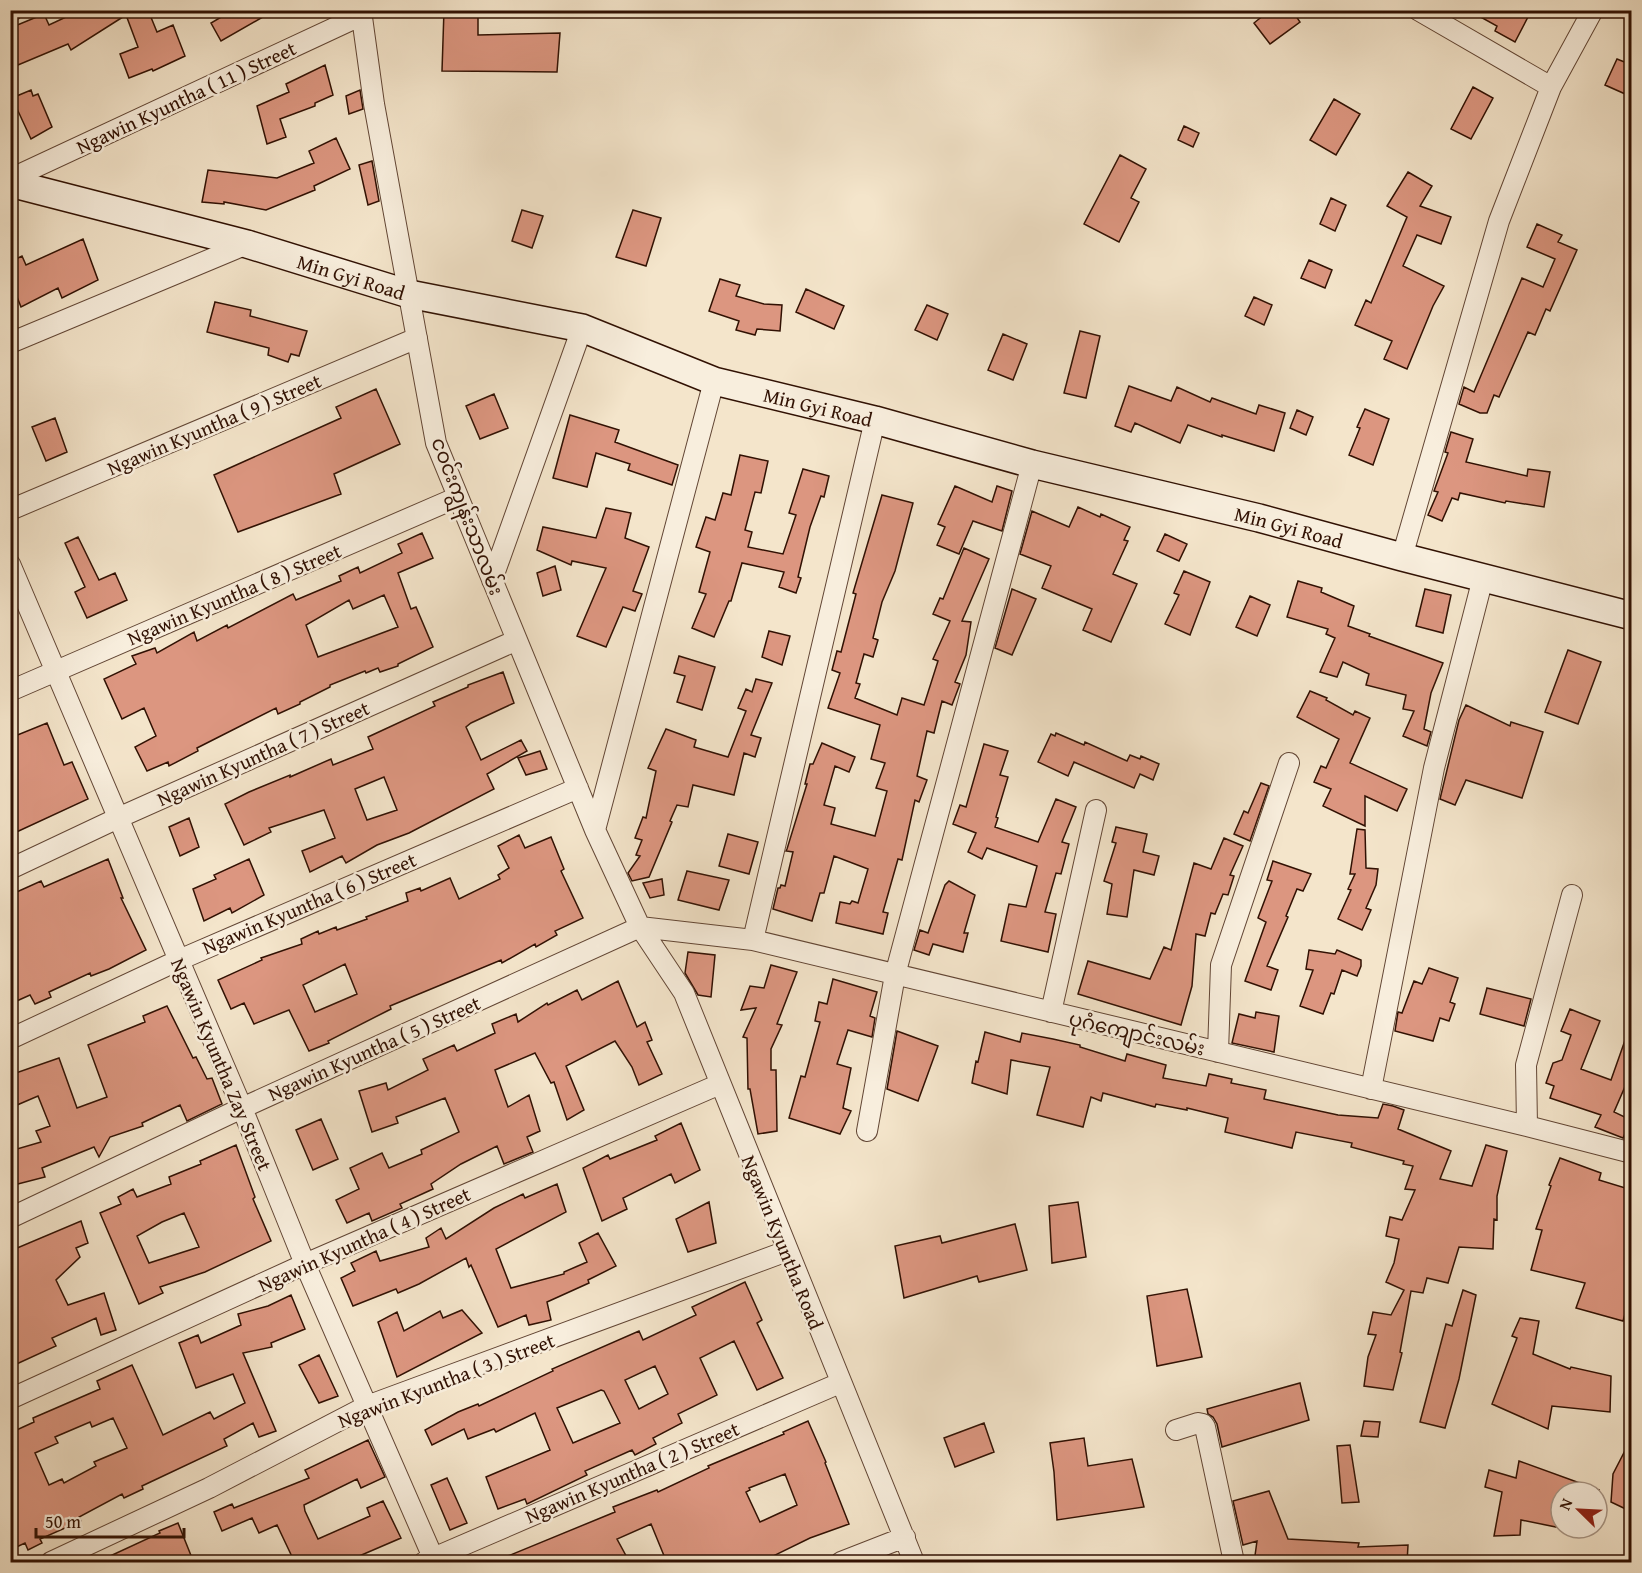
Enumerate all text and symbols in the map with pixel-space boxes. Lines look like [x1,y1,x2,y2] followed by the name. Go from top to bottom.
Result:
[71,33,301,161] street label: Ngawin Kyuntha ( 11 ) Street
[294,246,409,307] street label: Min Gyi Road
[103,366,325,482] street label: Ngawin Kyuntha ( 9 ) Street
[761,379,876,434] street label: Min Gyi Road
[421,433,511,601] street label: ငဝင်းကျွန်းသာလမ်း
[1232,498,1347,555] street label: Min Gyi Road
[123,536,345,652] street label: Ngawin Kyuntha ( 8 ) Street
[152,693,374,813] street label: Ngawin Kyuntha ( 7 ) Street
[198,845,420,961] street label: Ngawin Kyuntha ( 6 ) Street
[164,953,280,1175] street label: Ngawin Kyuntha Zay Street
[263,988,485,1108] street label: Ngawin Kyuntha ( 5 ) Street
[1065,1003,1208,1066] street label: ပုဂံကျောင်းလမ်း
[735,1151,831,1334] street label: Ngawin Kyuntha Road
[253,1179,475,1299] street label: Ngawin Kyuntha ( 4 ) Street
[333,1325,559,1435] street label: Ngawin Kyuntha ( 3 ) Street
[521,1414,743,1530] street label: Ngawin Kyuntha ( 2 ) Street
[1549,1480,1609,1540] north arrow
[1552,1494,1579,1514] text: N
[36,1501,184,1539] scale bar
[45,1508,81,1535] text: 50 m

